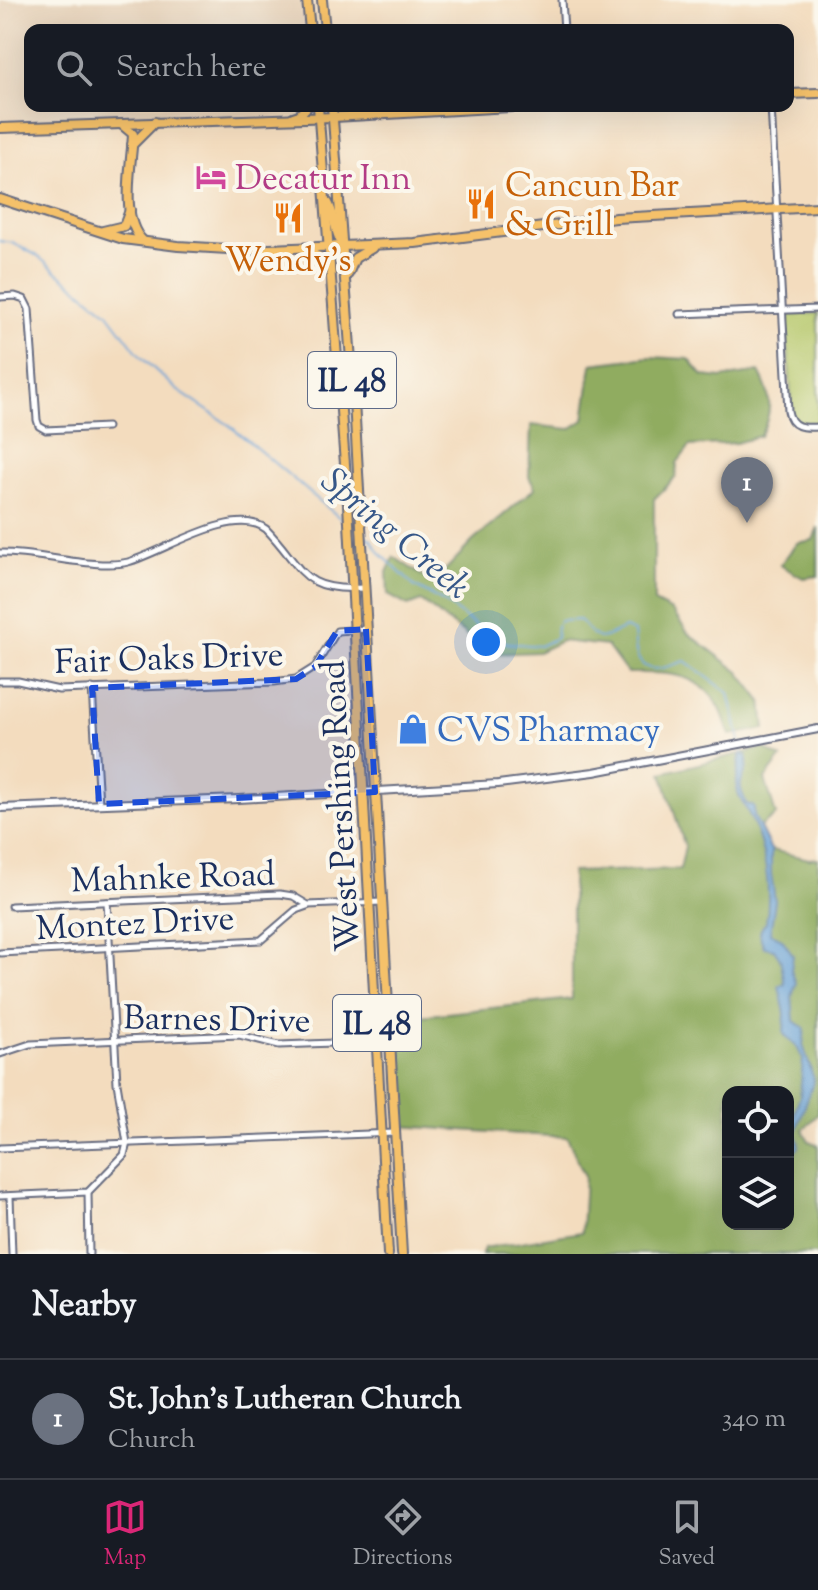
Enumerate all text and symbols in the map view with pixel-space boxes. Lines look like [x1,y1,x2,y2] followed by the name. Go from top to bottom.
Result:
[24,24,794,112] search box
[52,46,96,90] icon: search
[116,47,266,90] text: Search here
[235,156,411,205] place label: Decatur Inn
[194,160,228,194] hotel icon: Decatur Inn
[505,163,679,251] place label: Cancun Bar & Grill
[464,187,498,221] restaurant icon: Cancun Bar & Grill
[271,201,305,235] restaurant icon: Wendy's
[224,238,352,287] place label: Wendy's
[308,352,396,408] road number: IL 48
[308,457,480,613] water label: Spring Creek
[721,457,773,523] pin: 1
[466,622,506,662] your location
[54,632,284,689] street label: Fair Oaks Drive
[310,659,375,953] street label: West Pershing Road
[437,708,660,757] place label: CVS Pharmacy
[396,712,430,746] shop icon: CVS Pharmacy
[70,851,276,908] street label: Mahnke Road
[35,896,236,955] street label: Montez Drive
[123,995,311,1048] street label: Barnes Drive
[333,995,421,1051] road number: IL 48
[722,1086,794,1230] map controls
[722,1086,794,1158] button: locate
[722,1158,794,1230] button: layers
[32,1282,137,1331] text: Nearby
[108,1379,462,1422] text: St. John's Lutheran Church
[54,1401,62,1438] text: 1
[722,1401,786,1438] text: 340 m
[108,1422,196,1459] text: Church
[103,1495,147,1575] tab: Map
[353,1495,452,1575] tab: Directions
[658,1495,715,1575] tab: Saved

